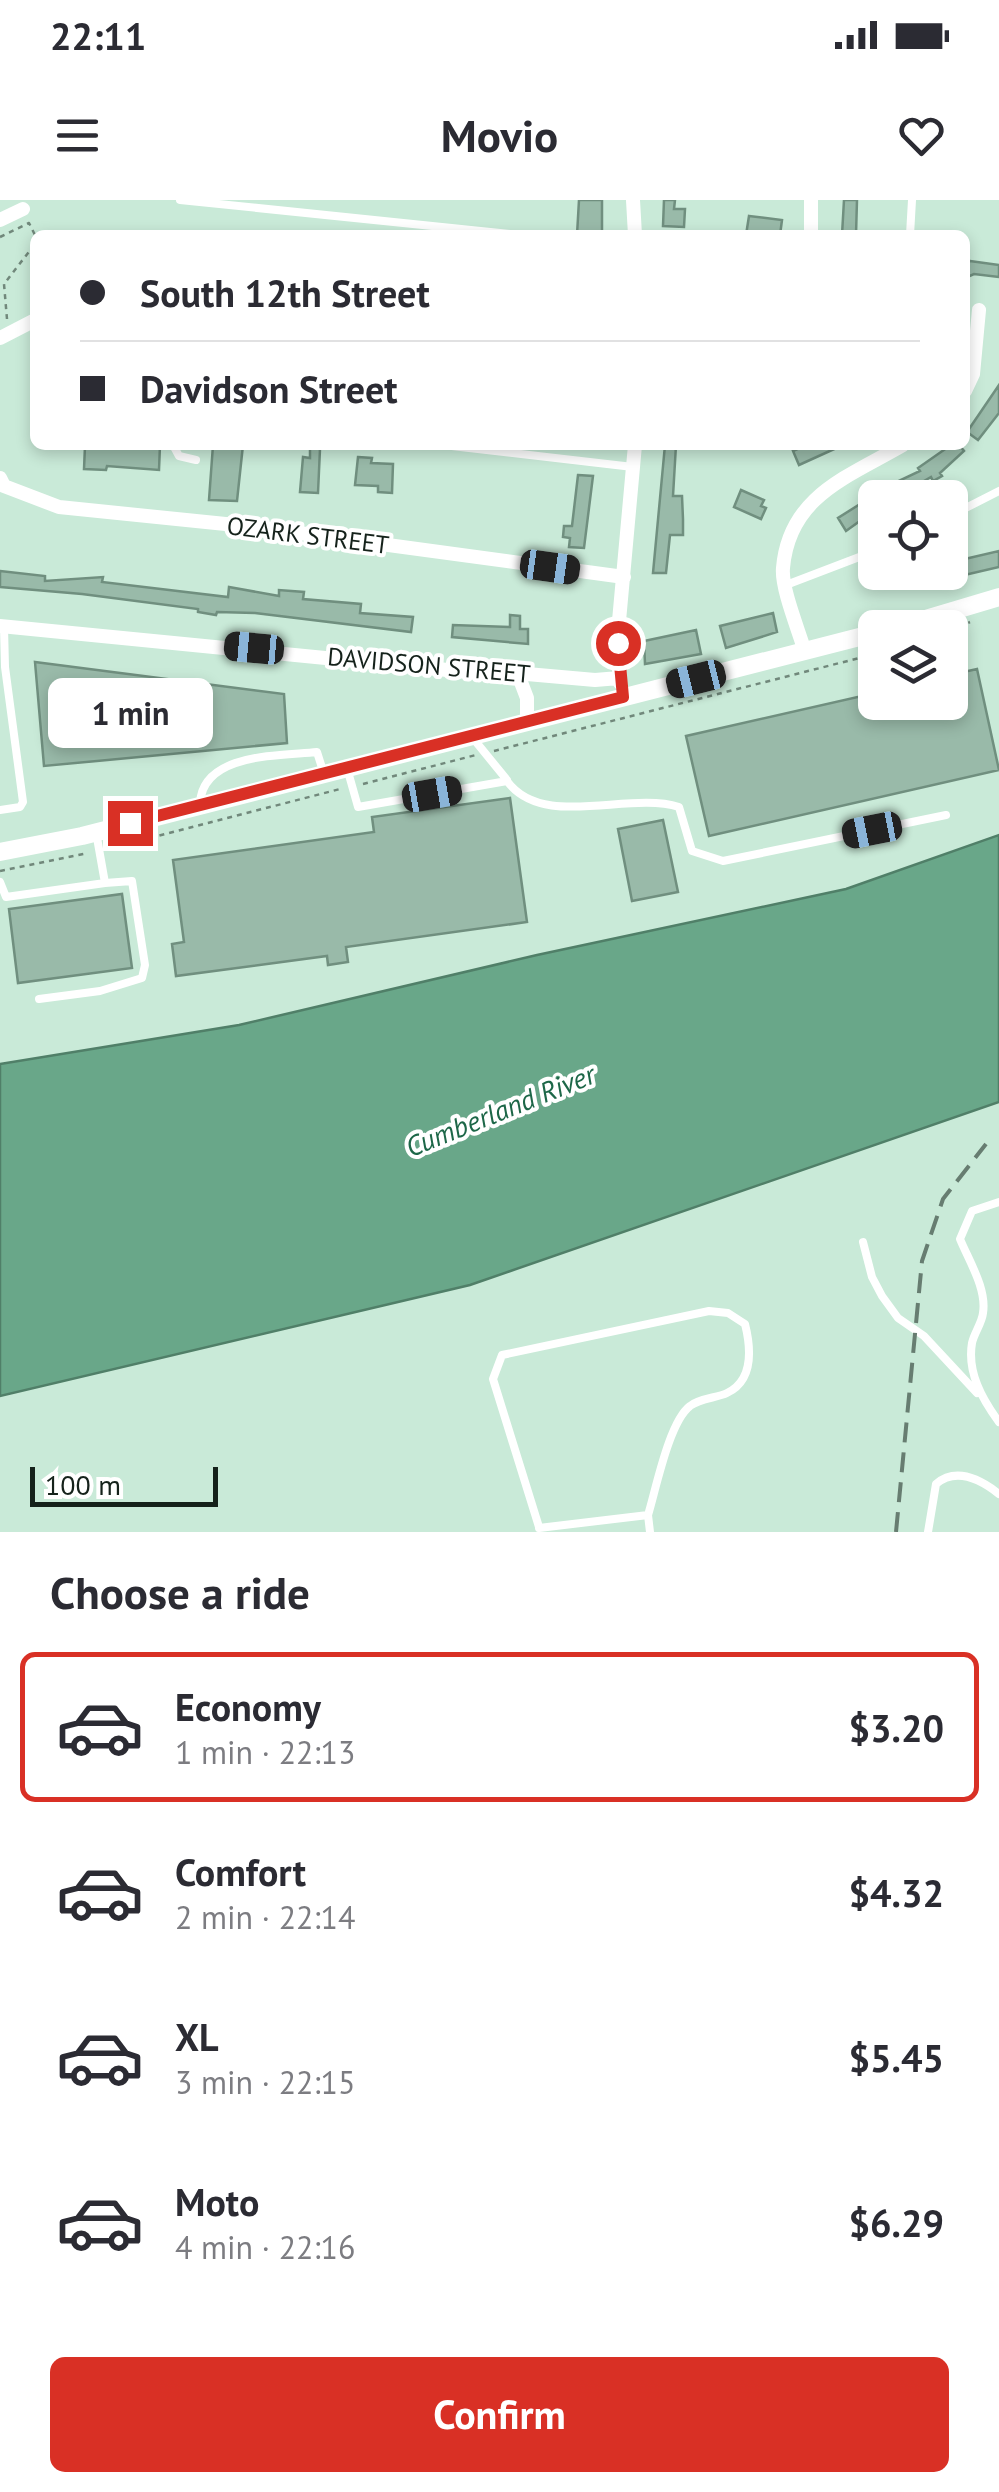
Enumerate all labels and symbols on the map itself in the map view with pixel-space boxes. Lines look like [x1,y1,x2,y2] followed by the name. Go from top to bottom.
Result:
[225,509,391,561] street label: OZARK STREET
[518,548,582,586] car
[596,621,641,666] route start
[223,630,285,666] car
[326,640,532,690] street label: DAVIDSON STREET
[663,657,729,701] car
[48,678,212,748] callout: 1 min
[400,774,464,814] car
[108,801,153,846] route end
[840,810,904,850] car
[400,1054,602,1165] water label: Cumberland River
[30,1462,218,1506] scale bar

